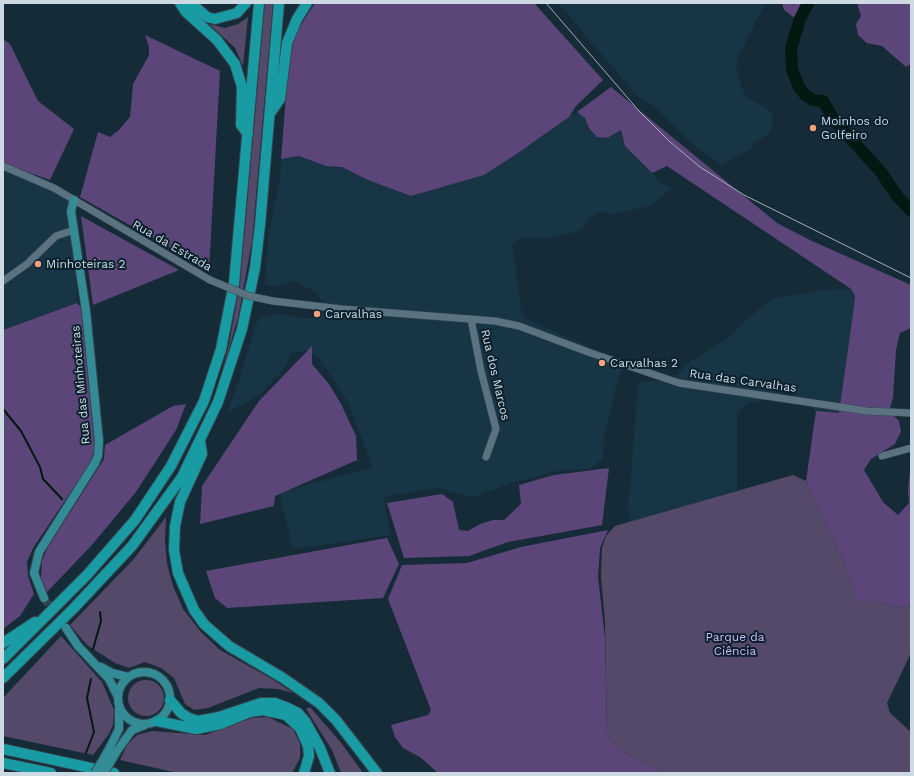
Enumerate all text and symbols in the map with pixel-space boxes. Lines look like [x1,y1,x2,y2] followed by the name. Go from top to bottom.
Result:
[821,114,889,142] place label: Moinhos do Golfeiro
[808,123,818,133] marker: Moinhos do Golfeiro
[130,217,214,275] street label: Rua da Estrada
[46,257,125,271] place label: Minhoteiras 2
[33,259,43,269] marker: Minhoteiras 2
[325,307,382,321] place label: Carvalhas
[312,309,322,319] marker: Carvalhas
[69,325,93,445] street label: Rua das Minhoteiras
[478,328,512,422] street label: Rua dos Marcos
[610,356,678,370] place label: Carvalhas 2
[597,358,607,368] marker: Carvalhas 2
[689,366,797,396] street label: Rua das Carvalhas
[705,630,765,658] park label: Parque da Ciência

